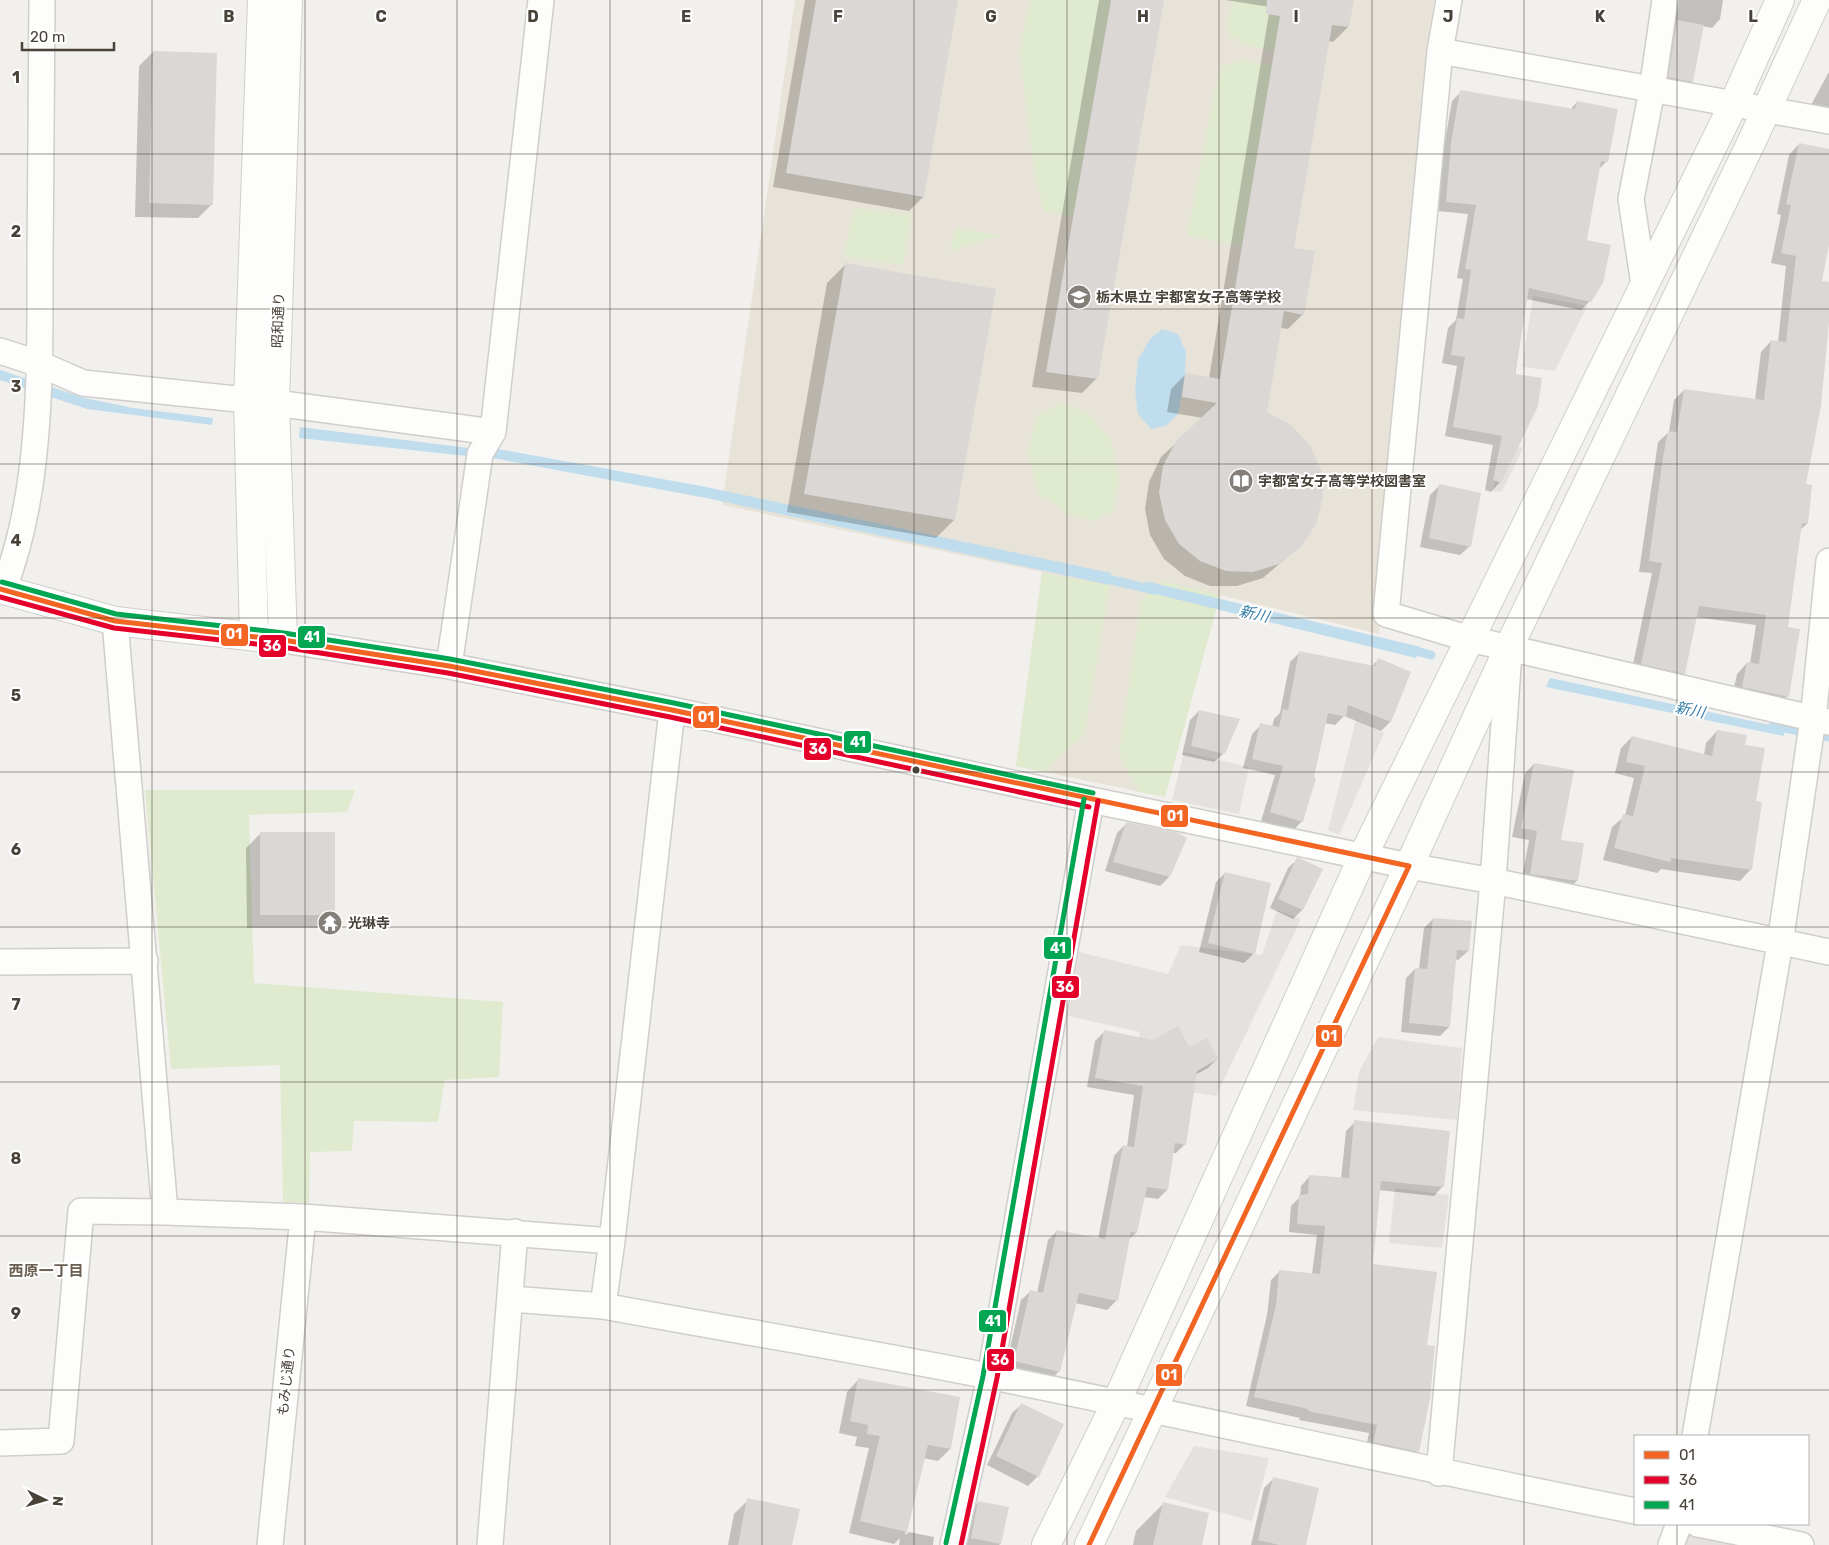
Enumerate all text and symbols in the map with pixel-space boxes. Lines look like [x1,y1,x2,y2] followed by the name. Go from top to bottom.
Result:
[223,7,235,26] text: B
[375,7,387,26] text: C
[527,7,539,26] text: D
[681,7,691,26] text: E
[833,7,843,26] text: F
[985,7,997,26] text: G
[1137,7,1149,26] text: H
[1293,7,1299,26] text: I
[1443,7,1453,26] text: J
[1595,7,1606,26] text: K
[1748,7,1758,26] text: L
[22,20,115,52] scale bar
[30,28,65,46] text: 20 m
[12,68,20,87] text: 1
[11,222,21,241] text: 2
[1066,284,1092,310] school or university icon: 栃木県立 宇都宮女子高等学校
[1096,289,1281,306] place label: 栃木県立 宇都宮女子高等学校
[269,292,288,348] street label: 昭和通り
[11,377,21,396] text: 3
[1228,468,1254,494] library icon: 宇都宮女子高等学校図書室
[1258,473,1426,490] place label: 宇都宮女子高等学校図書室
[11,531,22,550] text: 4
[1237,602,1273,627] water label: 新川
[220,623,249,647] line badge: 01
[297,625,326,649] line badge: 41
[226,626,242,643] text: 01
[304,629,320,646] text: 41
[258,634,287,658] line badge: 36
[263,638,281,655] text: 36
[11,686,21,705] text: 5
[1674,698,1708,722] water label: 新川
[692,705,720,729] line badge: 01
[698,709,714,726] text: 01
[843,730,872,754] line badge: 41
[850,734,866,751] text: 41
[803,737,832,761] line badge: 36
[809,741,827,758] text: 36
[911,765,921,775] unlabelled marker
[1160,804,1189,828] line badge: 01
[1167,808,1183,825] text: 01
[11,840,21,859] text: 6
[317,910,343,936] temple icon: 光琳寺
[348,915,390,932] place label: 光琳寺
[1043,936,1072,960] line badge: 41
[1050,940,1066,957] text: 41
[1051,975,1080,999] line badge: 36
[1056,979,1074,996] text: 36
[11,995,21,1014] text: 7
[1315,1024,1343,1048] line badge: 01
[1321,1028,1337,1045] text: 01
[11,1149,22,1168] text: 8
[8,1262,84,1280] district label: 西原一丁目
[11,1304,21,1323] text: 9
[978,1309,1007,1333] line badge: 41
[985,1313,1001,1330] text: 41
[274,1345,299,1417] street label: もみじ通り
[986,1348,1015,1372] line badge: 36
[991,1352,1009,1369] text: 36
[1155,1363,1183,1387] line badge: 01
[1161,1367,1177,1384] text: 01
[1634,1435,1809,1525] legend
[1679,1446,1695,1464] text: 01
[1679,1471,1697,1489] text: 36
[20,1475,70,1525] north arrow
[49,1495,66,1507] text: N
[1679,1496,1694,1514] text: 41

